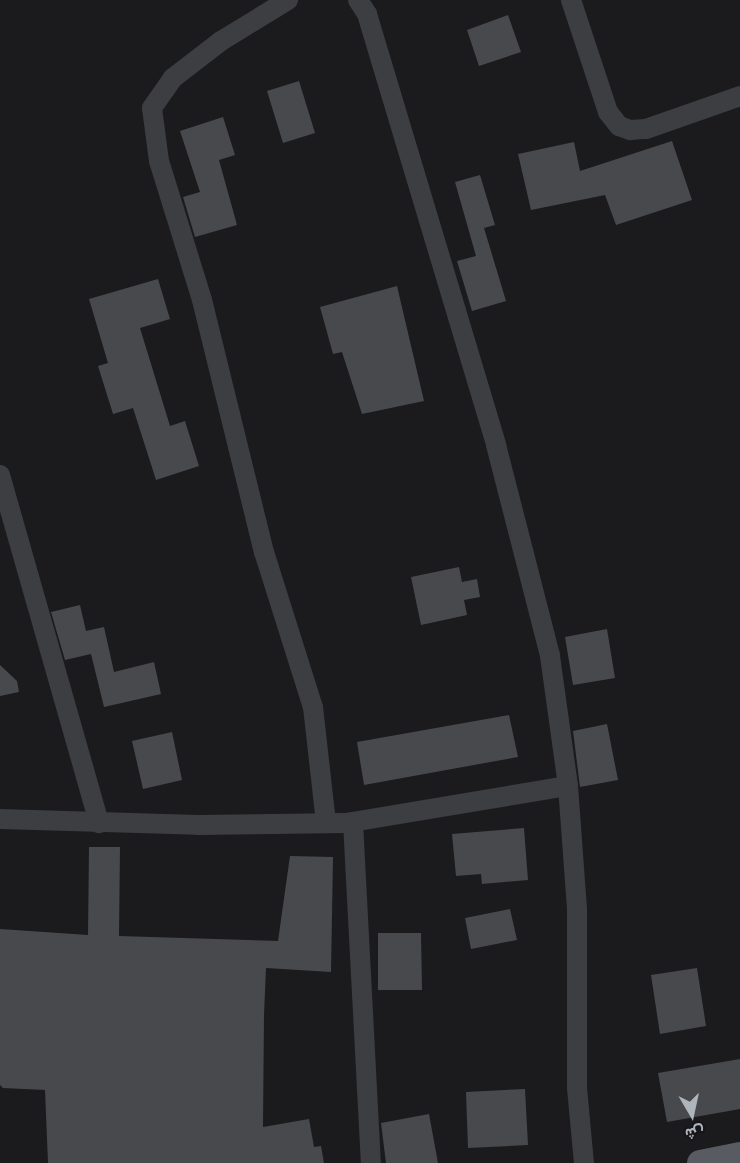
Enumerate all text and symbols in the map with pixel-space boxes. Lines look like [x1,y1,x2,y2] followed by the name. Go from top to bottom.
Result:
[662,1085,722,1145] north arrow
[684,1122,706,1144] text: ش

